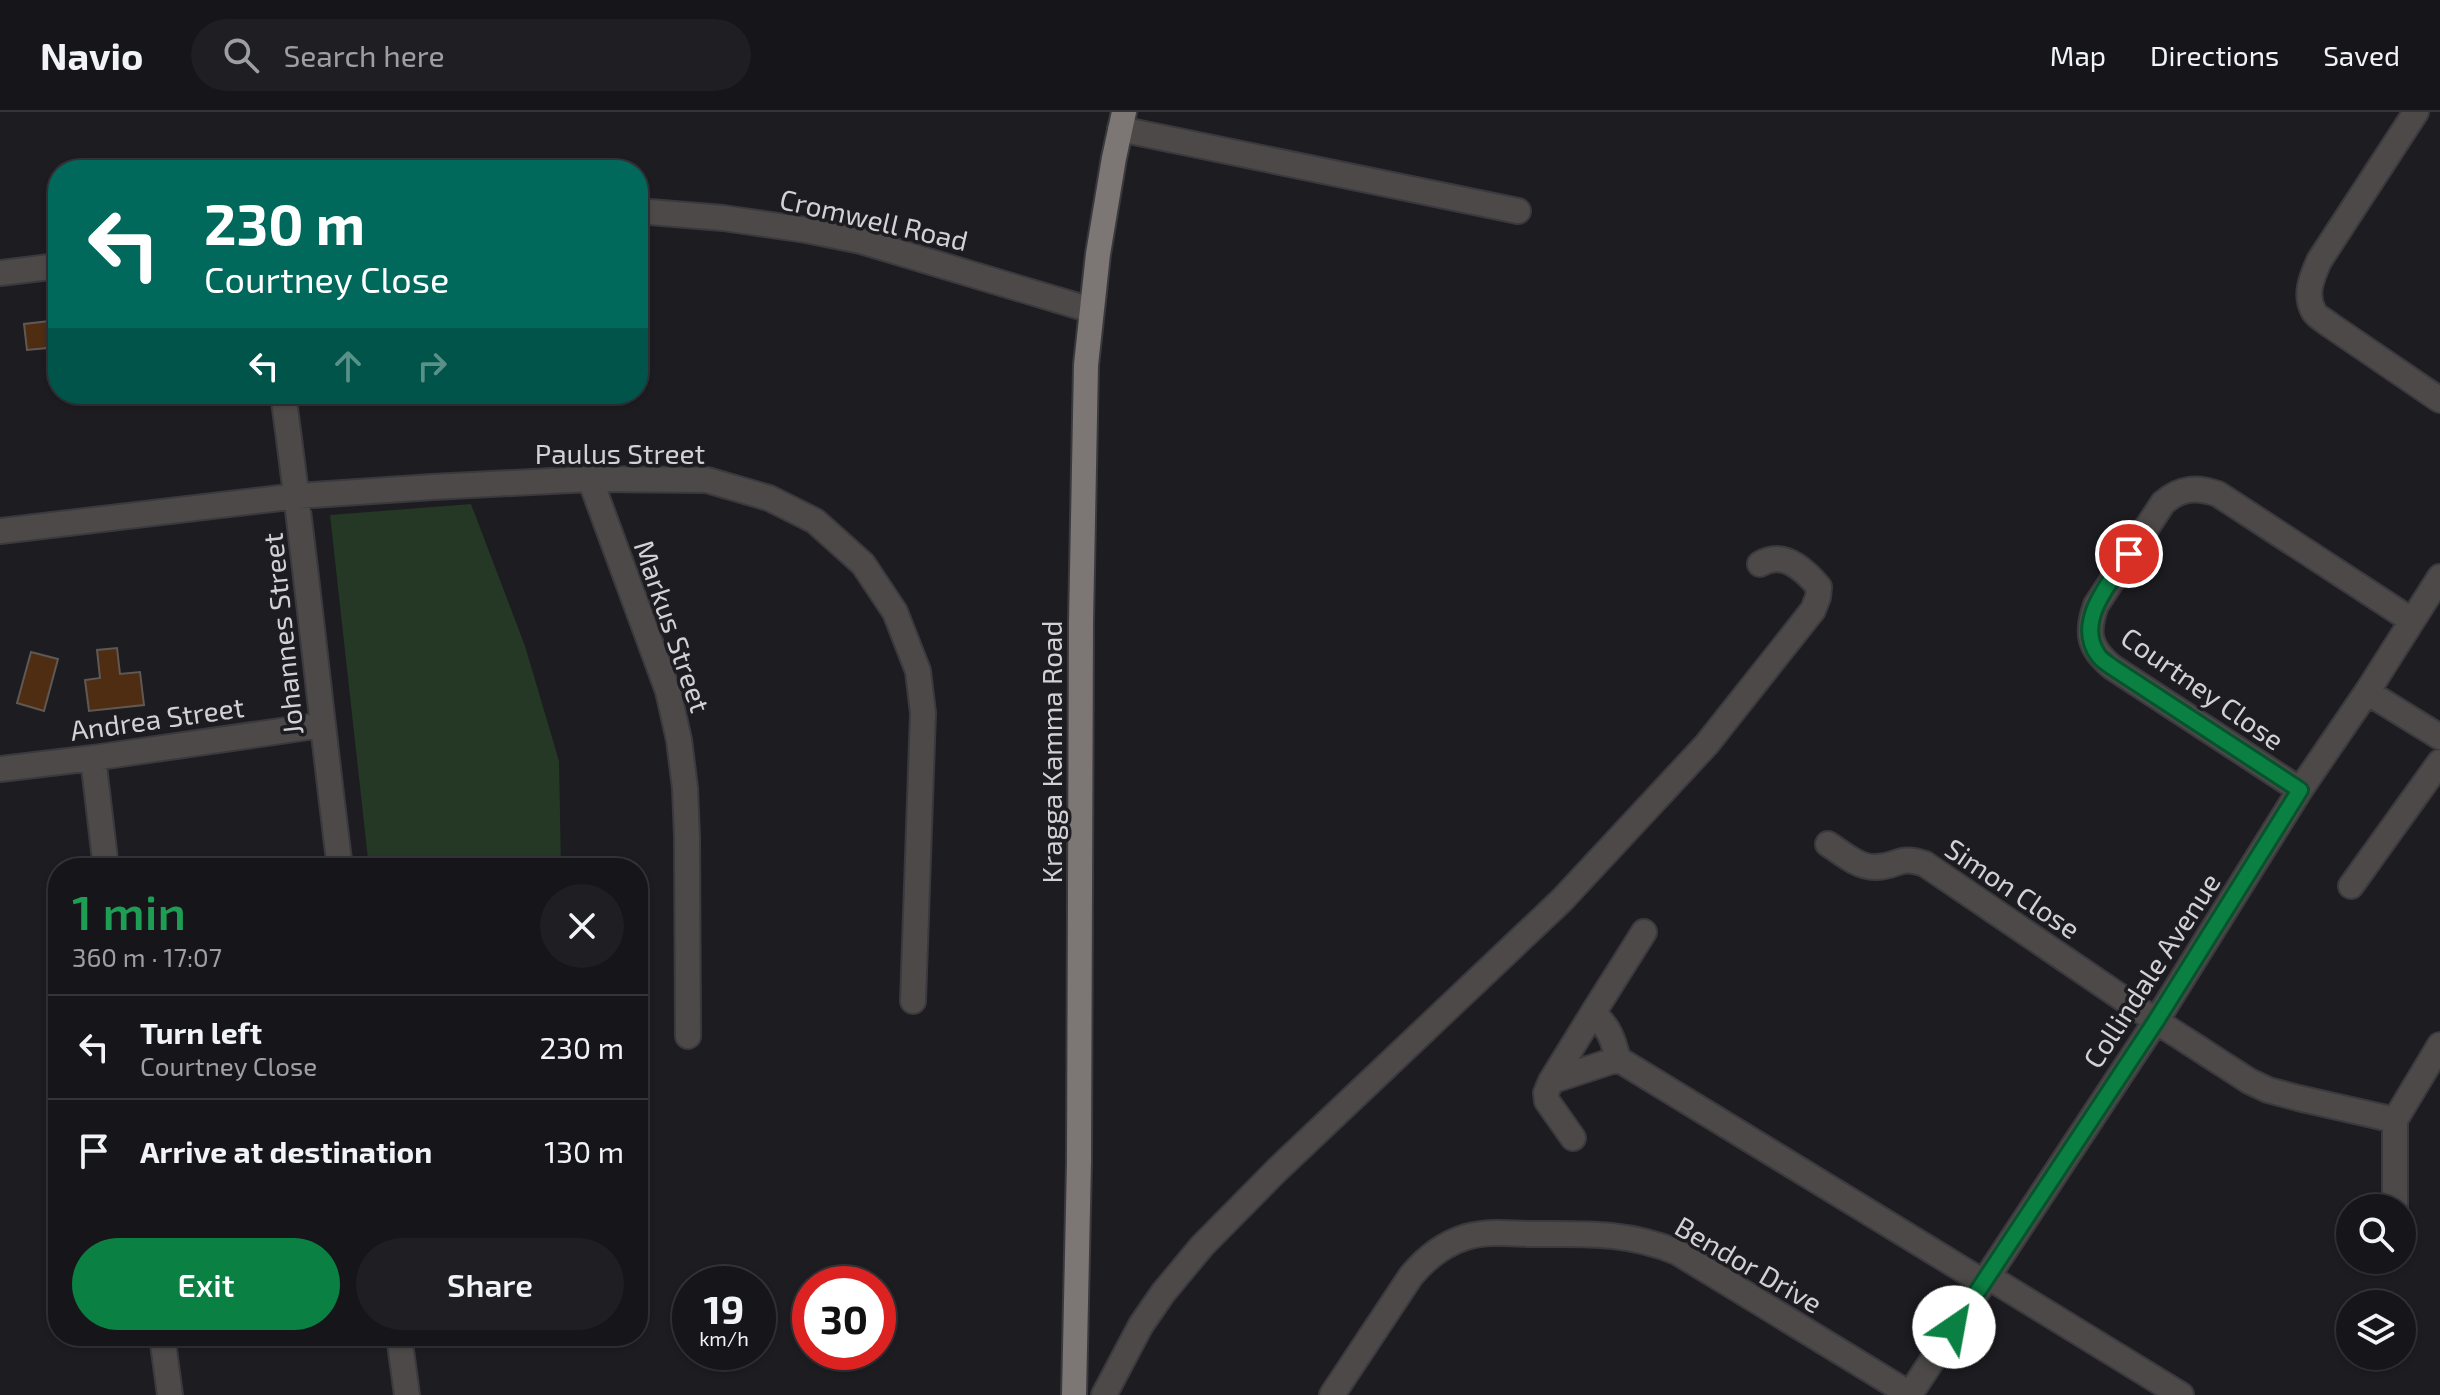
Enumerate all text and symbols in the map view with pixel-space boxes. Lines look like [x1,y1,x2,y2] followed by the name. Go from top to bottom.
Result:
[191,19,751,91] search box
[40,32,143,78] text: Navio
[219,33,263,77] icon: search
[283,37,445,73] text: Search here
[2050,38,2106,72] text: Map
[2150,38,2279,72] text: Directions
[2323,38,2400,72] text: Saved
[777,181,971,257] street label: Cromwell Road
[204,189,365,256] text: 230 m
[72,192,176,296] icon: left
[204,257,449,300] text: Courtney Close
[242,344,286,388] icon: left
[326,344,370,388] icon: ahead
[410,344,454,388] icon: right
[535,436,705,470] street label: Paulus Street
[2095,520,2163,588] pin
[254,531,310,737] street label: Johannes Street
[2107,532,2151,576] icon: arrive
[628,536,718,716] street label: Markus Street
[2115,619,2291,757] street label: Courtney Close
[1034,621,1068,883] street label: Kragga Kamma Road
[68,689,246,747] street label: Andrea Street
[1939,831,2087,945] street label: Simon Close
[2075,866,2227,1074] street label: Collindale Avenue
[72,882,186,940] text: 1 min
[540,884,624,968] button: close
[72,941,222,972] text: 360 m · 17:07
[140,1014,262,1050] text: Turn left
[72,1025,116,1069] icon: left
[539,1029,624,1065] text: 230 m
[140,1050,317,1081] text: Courtney Close
[72,1129,116,1173] icon: arrive
[140,1133,432,1169] text: Arrive at destination
[544,1133,624,1169] text: 130 m
[2336,1194,2416,1370] map controls
[2336,1194,2416,1274] button: search
[1669,1208,1829,1320] street label: Bendor Drive
[72,1238,340,1330] button: Exit
[356,1238,624,1330] button: Share
[792,1266,896,1370] speed limit sign: 30
[704,1284,744,1332] text: 19
[1912,1285,1996,1369] position arrow
[2336,1290,2416,1370] button: layers
[699,1326,749,1350] text: km/h

